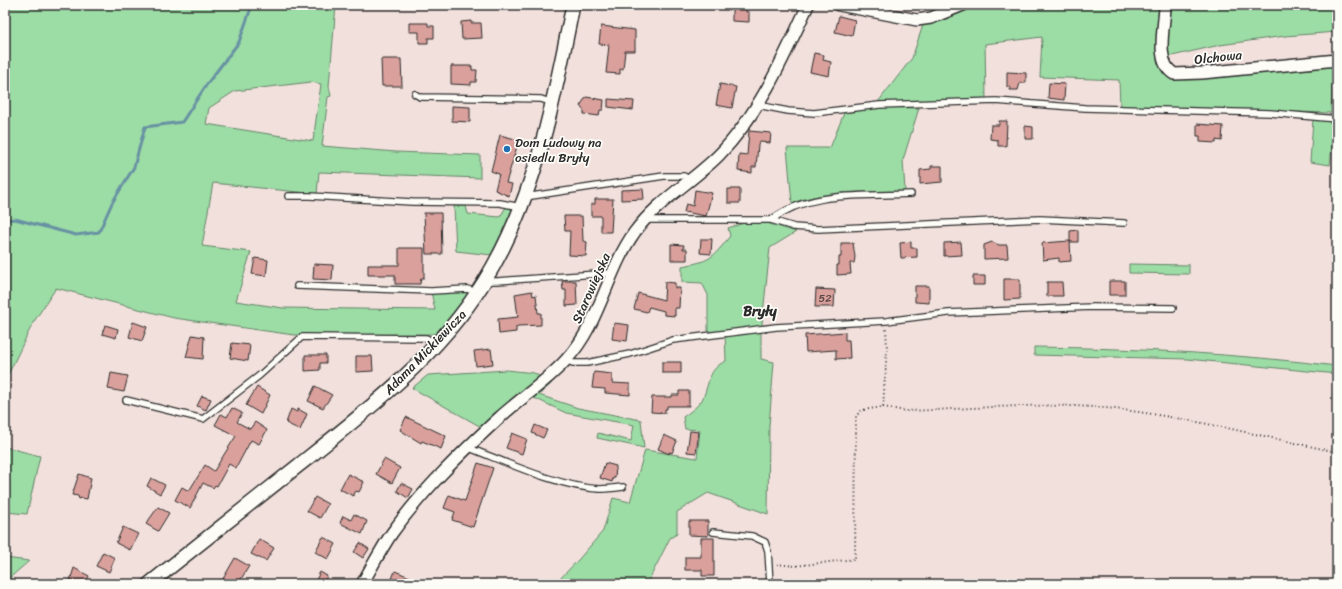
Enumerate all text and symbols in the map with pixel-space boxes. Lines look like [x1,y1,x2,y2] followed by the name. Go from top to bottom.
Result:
[1193,43,1243,71] street label: Olchowa
[515,131,602,169] place label: Dom Ludowy na osiedlu Bryły
[502,144,512,154] marker: Dom Ludowy na osiedlu Bryły
[565,249,617,327] street label: Starowiejska
[818,289,832,308] house number: 52
[743,299,778,324] district label: Bryły
[377,304,472,401] street label: Adama Mickiewicza

